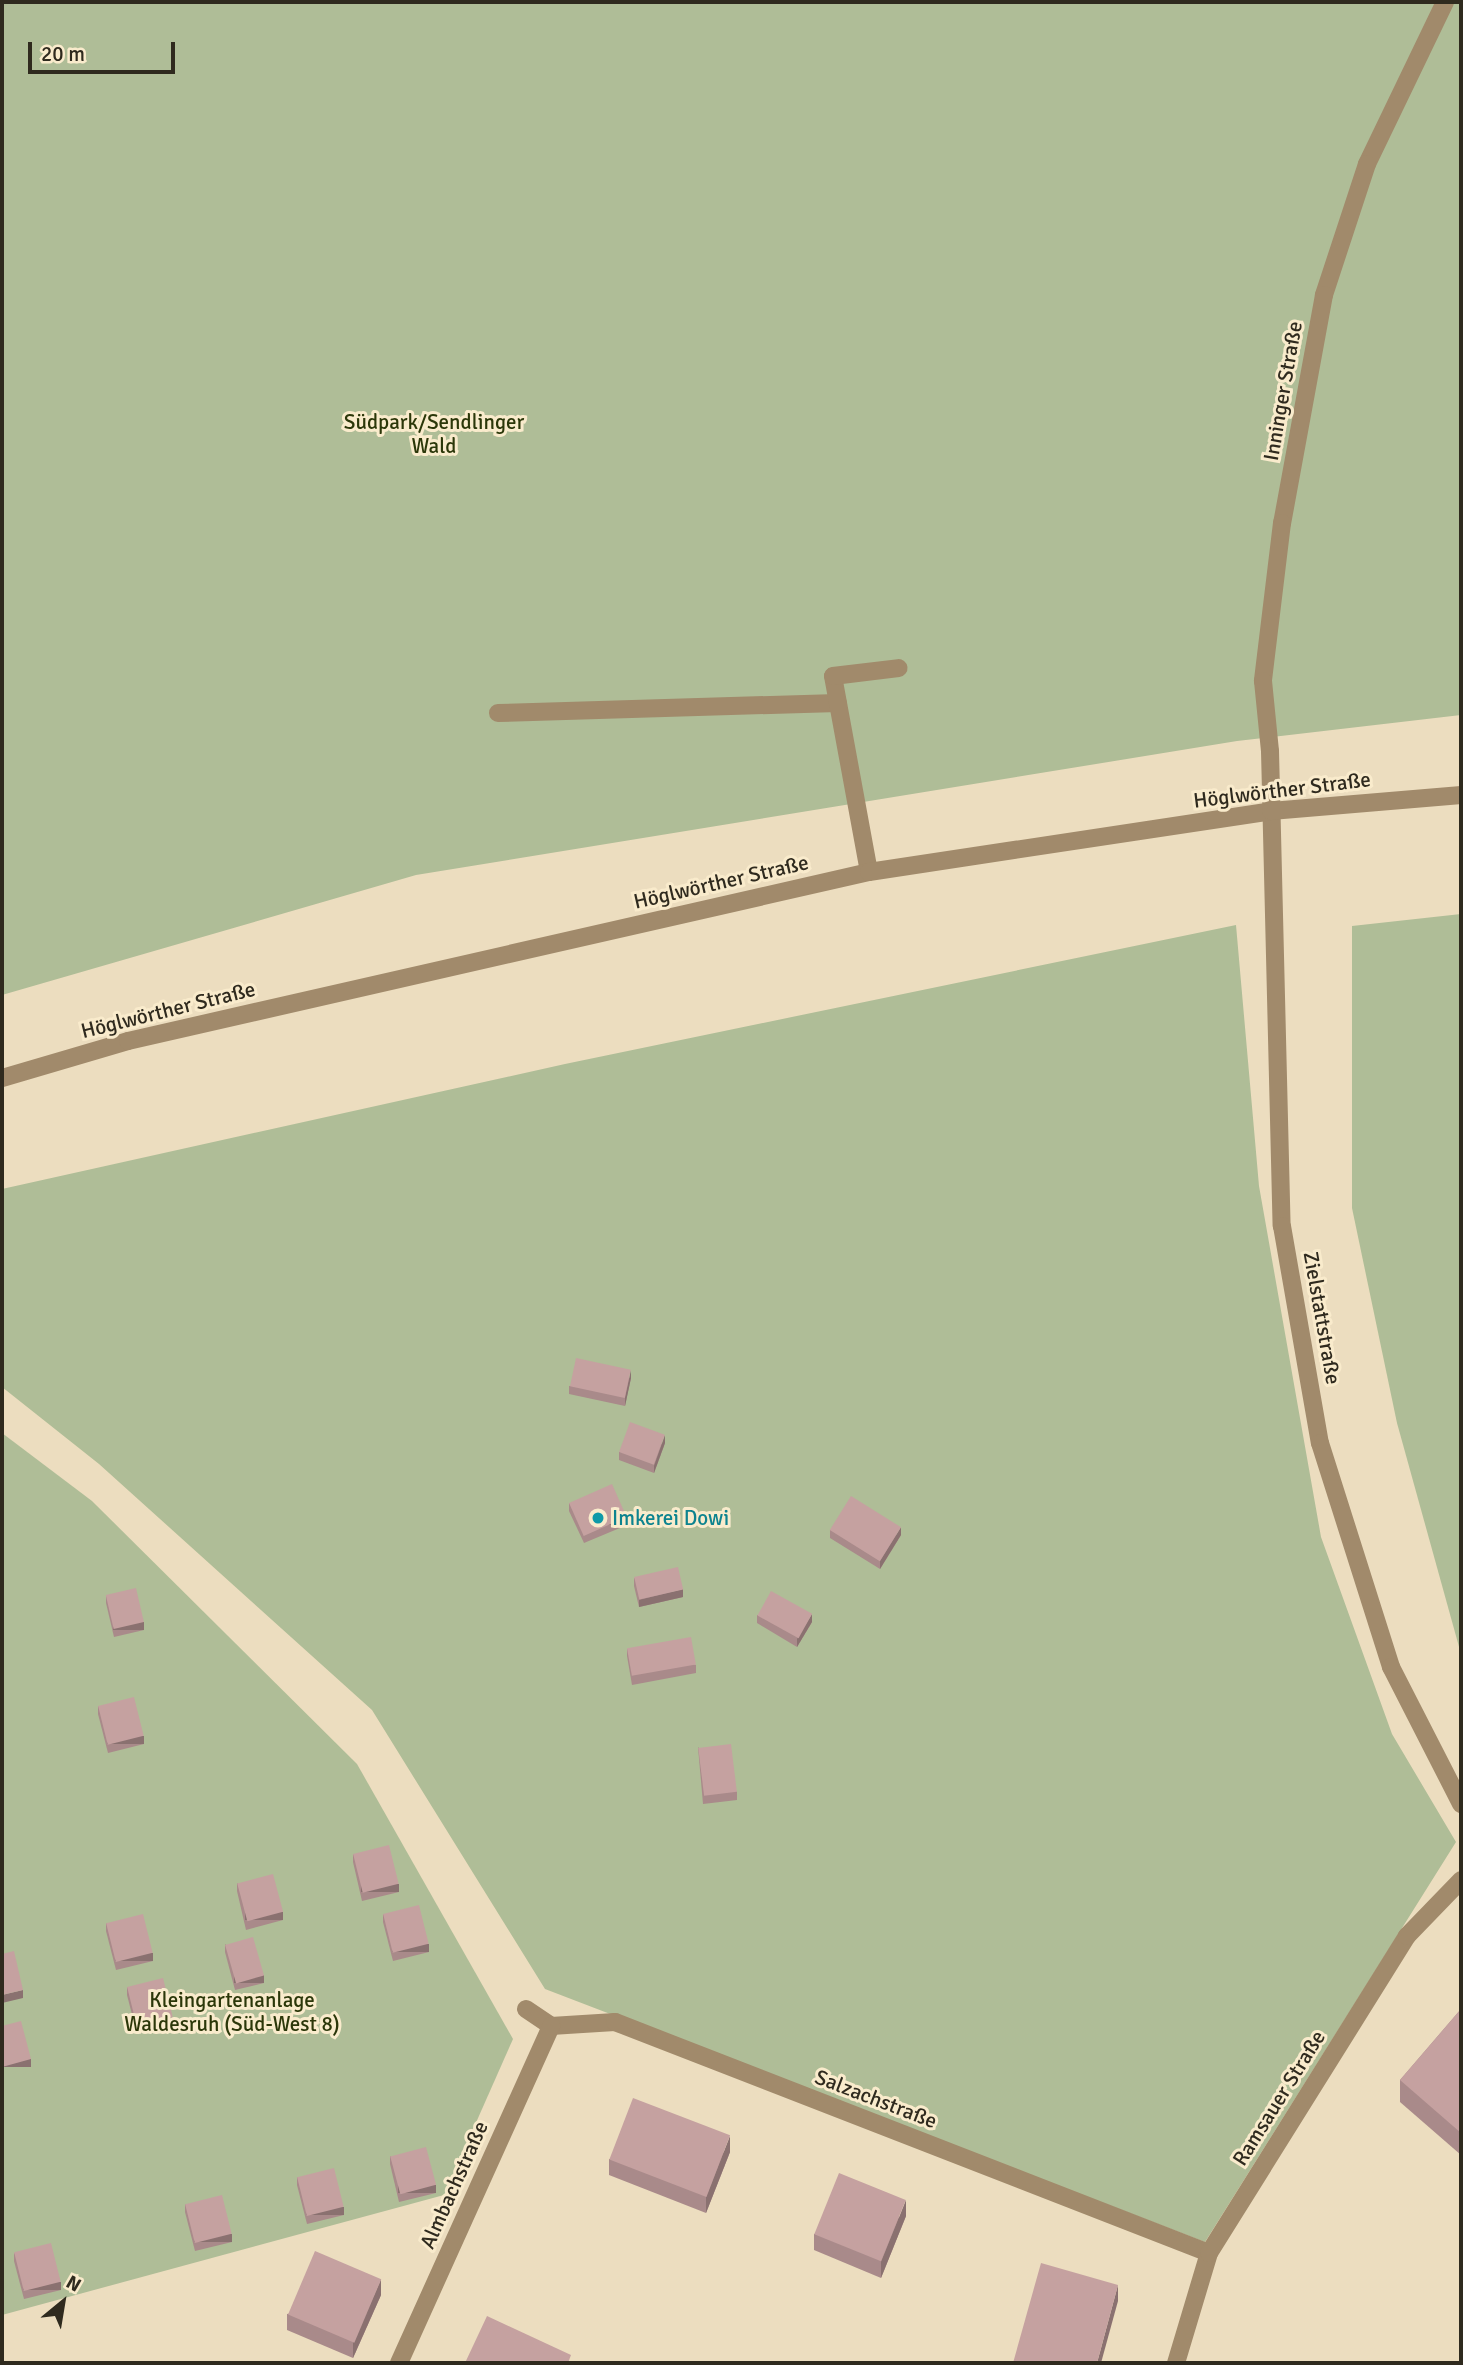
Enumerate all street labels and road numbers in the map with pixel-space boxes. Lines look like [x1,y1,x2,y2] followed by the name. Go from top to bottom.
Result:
[1258,319,1308,463] street label: Inninger Straße
[1192,767,1372,813] street label: Höglwörther Straße
[631,850,811,914] street label: Höglwörther Straße
[78,976,258,1044] street label: Höglwörther Straße
[1298,1250,1346,1386] street label: Zielstattstraße
[1227,2026,1331,2170] street label: Ramsauer Straße
[811,2064,941,2134] street label: Salzachstraße
[415,2117,493,2253] street label: Almbachstraße

